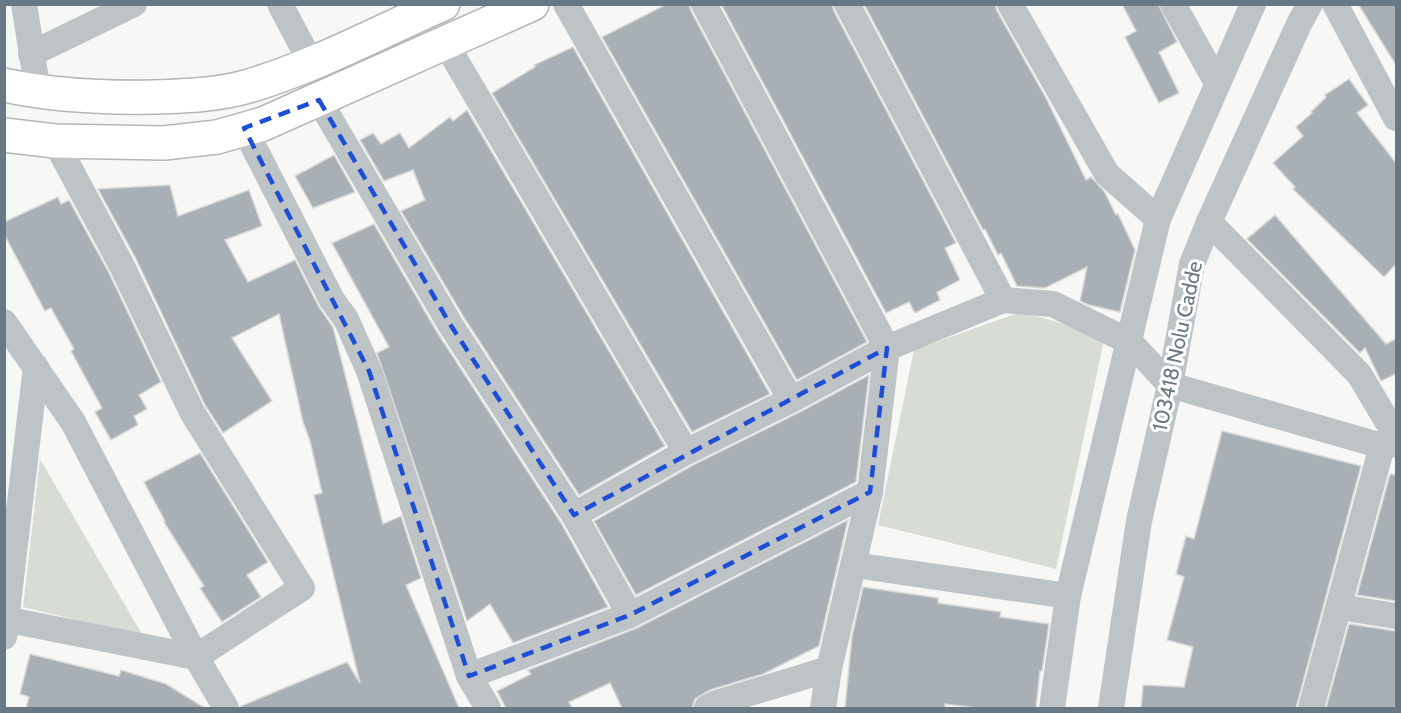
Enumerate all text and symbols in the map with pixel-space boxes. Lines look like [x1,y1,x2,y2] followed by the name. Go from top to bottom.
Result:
[1147,259,1207,433] street label: 103418 Nolu Cadde

